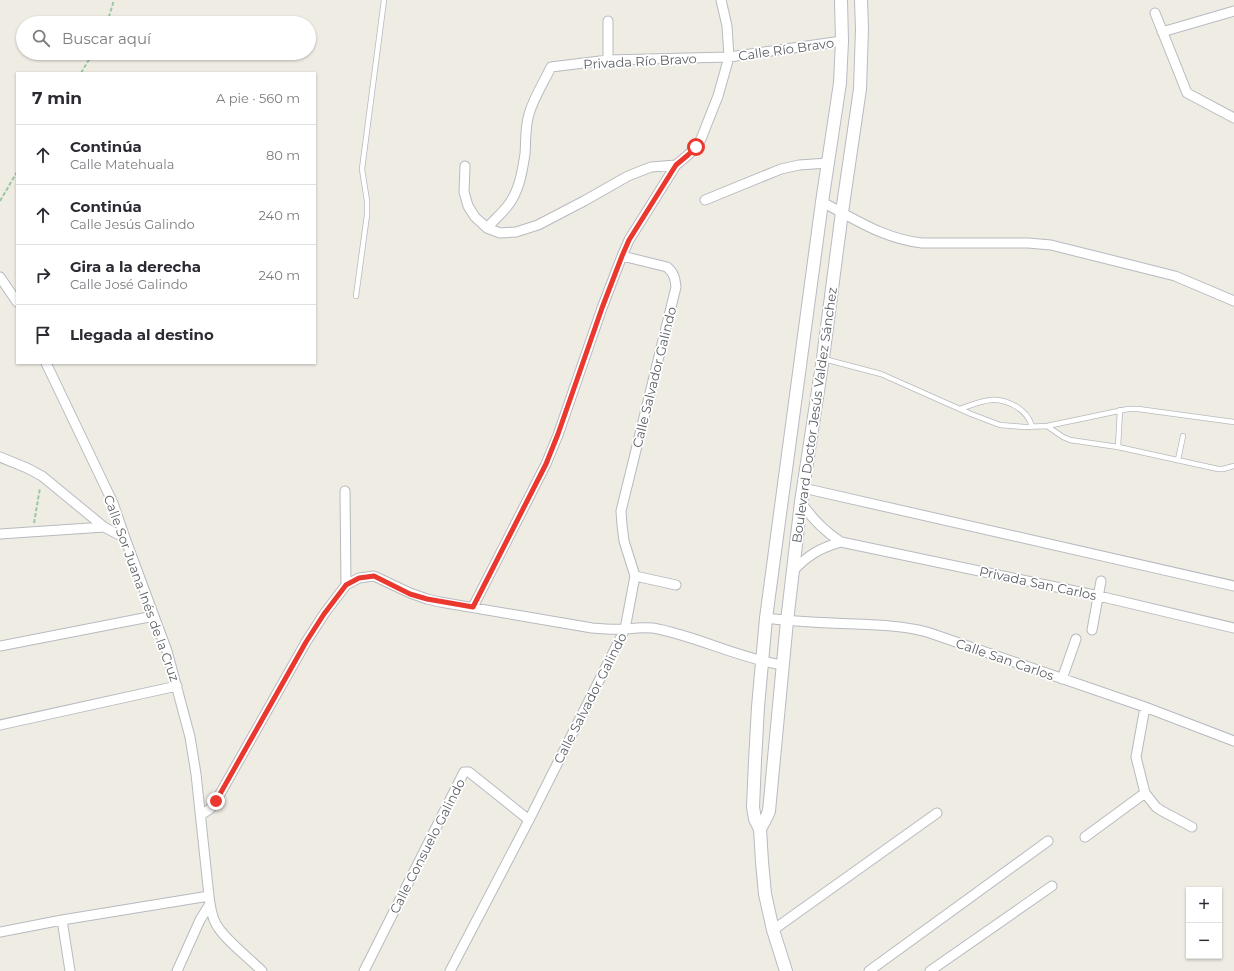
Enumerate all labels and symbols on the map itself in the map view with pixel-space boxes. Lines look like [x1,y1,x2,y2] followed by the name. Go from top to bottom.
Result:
[737,34,835,64] street label: Calle Río Bravo
[583,50,697,72] street label: Privada Río Bravo
[687,138,705,156] route start
[788,286,840,544] street label: Boulevard Doctor Jesús Valdez Sánchez
[629,305,679,449] street label: Calle Salvador Galindo
[101,493,183,684] street label: Calle Sor Juana Inés de la Cruz
[978,563,1098,603] street label: Privada San Carlos
[550,630,630,766] street label: Calle Salvador Galindo
[954,635,1056,683] street label: Calle San Carlos
[386,776,468,916] street label: Calle Consuelo Galindo
[207,792,225,810] route end

